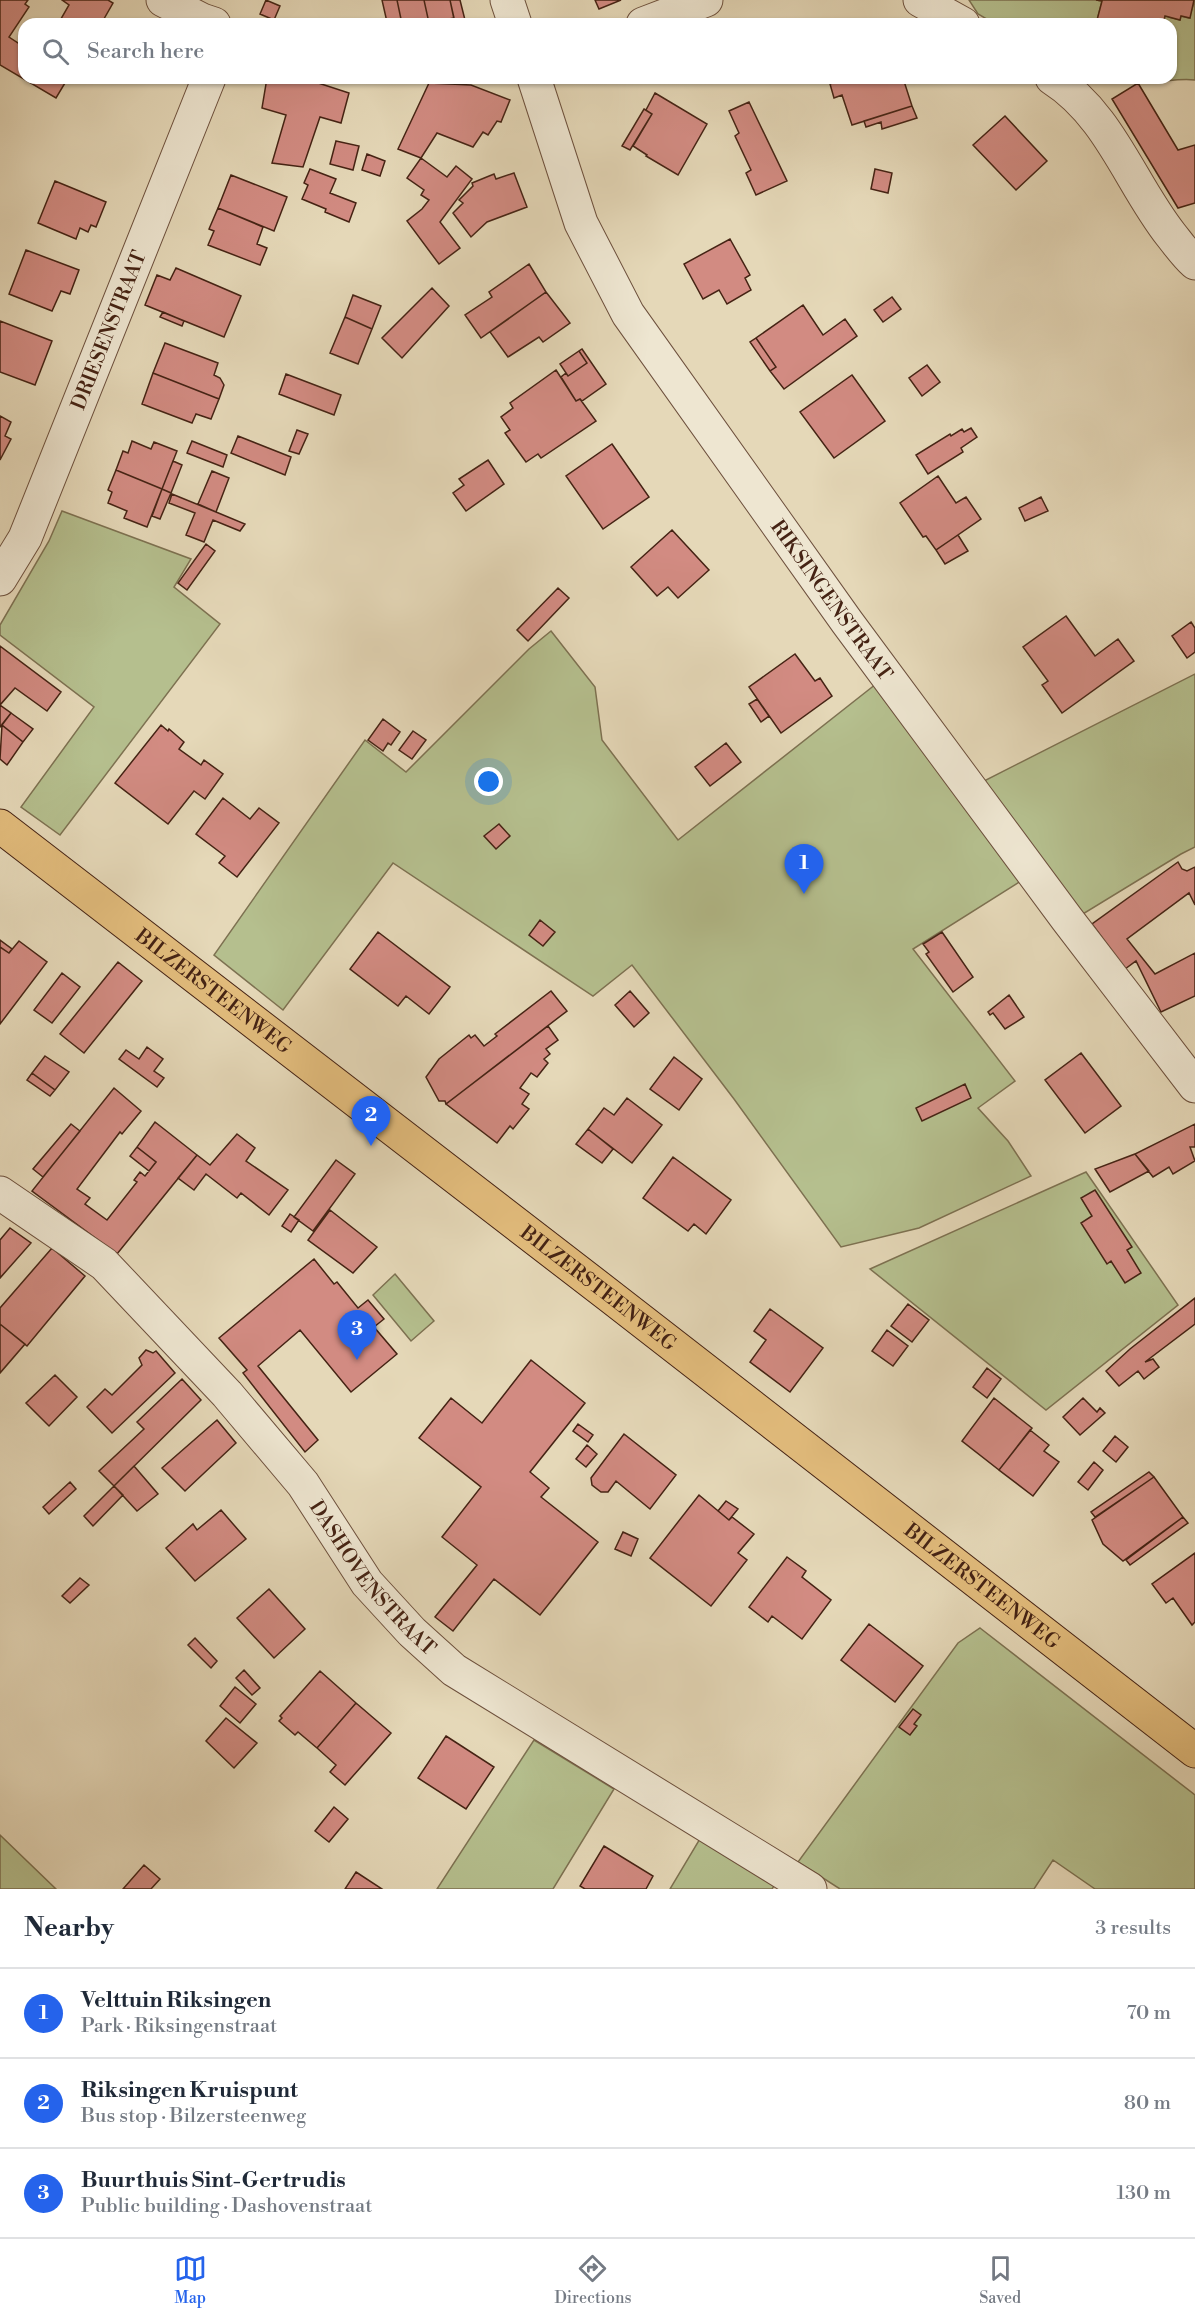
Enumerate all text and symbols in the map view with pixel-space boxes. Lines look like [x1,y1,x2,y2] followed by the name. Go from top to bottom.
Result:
[18,18,1177,84] search box
[39,35,72,68] icon: search
[87,38,204,65] text: Search here
[67,247,153,414] street label: DRIESENSTRAAT
[764,515,897,686] street label: RIKSINGENSTRAAT
[474,767,503,796] your location
[784,844,824,894] pin: 1
[129,923,296,1060] street label: BILZERSTEENWEG
[352,1096,391,1146] pin: 2
[514,1220,681,1357] street label: BILZERSTEENWEG
[338,1310,376,1360] pin: 3
[303,1496,441,1662] street label: DASHOVENSTRAAT
[898,1518,1065,1655] street label: BILZERSTEENWEG
[24,1912,114,1944] text: Nearby
[1095,1916,1171,1941] text: 3 results
[81,1987,271,2014] text: Velttuin Riksingen
[39,2001,48,2026] text: 1
[1127,2001,1171,2026] text: 70 m
[81,2014,277,2039] text: Park · Riksingenstraat
[81,2077,298,2104] text: Riksingen Kruispunt
[37,2091,50,2116] text: 2
[1124,2091,1171,2116] text: 80 m
[81,2104,306,2129] text: Bus stop · Bilzersteenweg
[81,2167,346,2194] text: Buurthuis Sint-Gertrudis
[37,2181,50,2206] text: 3
[1116,2181,1171,2206] text: 130 m
[81,2194,372,2219] text: Public building · Dashovenstraat
[174,2252,207,2308] tab: Map
[554,2252,632,2308] tab: Directions
[979,2252,1021,2308] tab: Saved

